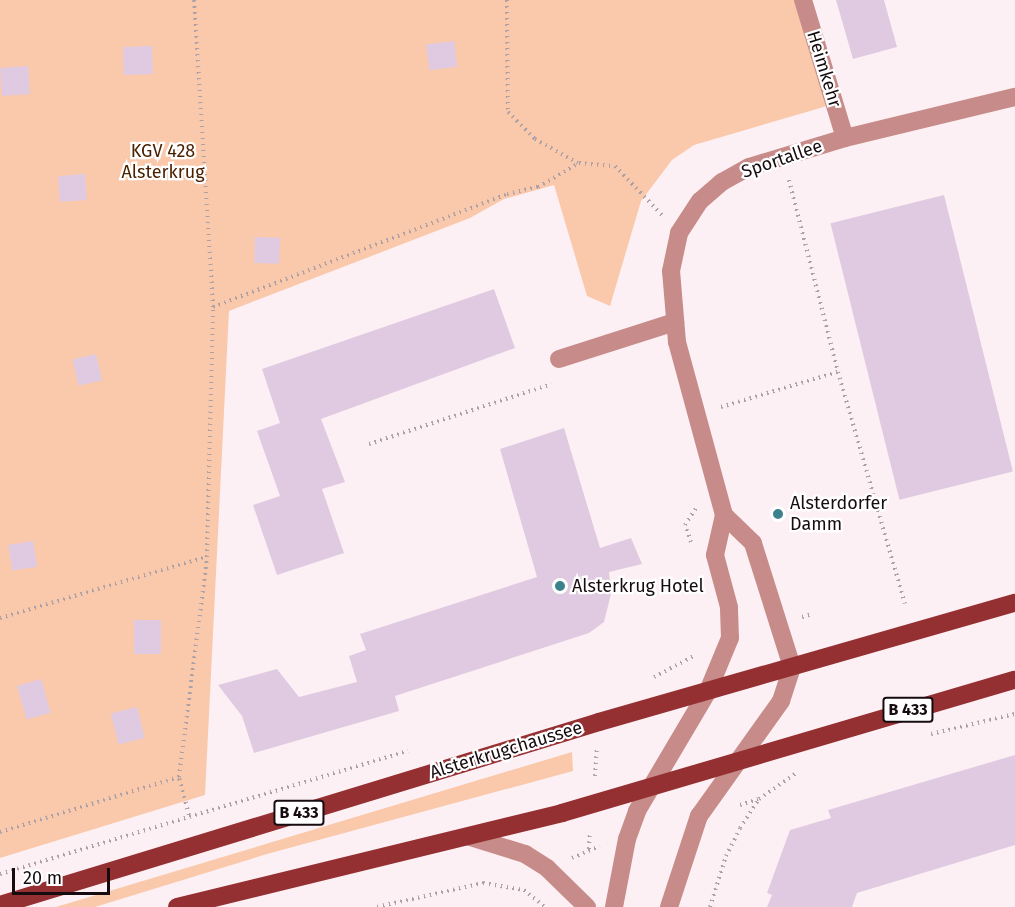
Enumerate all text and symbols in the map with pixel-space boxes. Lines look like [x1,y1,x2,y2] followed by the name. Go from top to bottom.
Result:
[802,28,846,110] street label: Heimkehr
[739,135,825,183] street label: Sportallee
[122,141,204,184] park label: KGV 428 Alsterkrug
[790,493,887,536] place label: Alsterdorfer Damm
[771,507,785,521] marker: Alsterdorfer Damm
[572,575,704,597] place label: Alsterkrug Hotel
[553,579,567,593] marker: Alsterkrug Hotel
[881,697,935,723] road number: B 433
[427,717,585,783] street label: Alsterkrugchaussee
[272,800,326,826] road number: B 433
[15,856,112,894] scale bar
[23,867,62,889] text: 20 m

